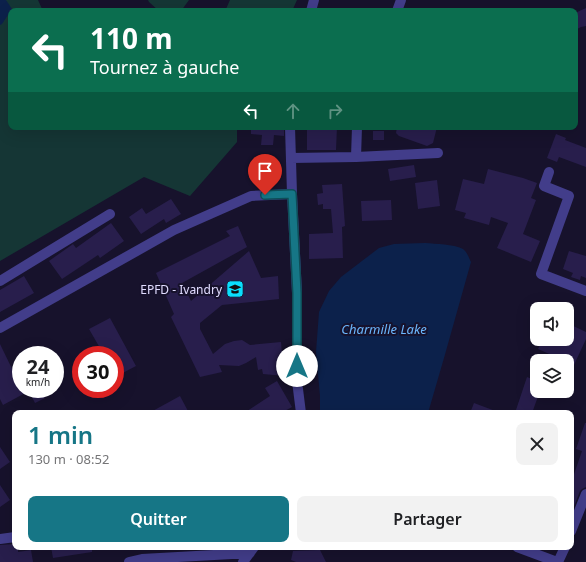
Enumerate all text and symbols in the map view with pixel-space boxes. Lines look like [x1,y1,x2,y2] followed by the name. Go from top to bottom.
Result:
[90,19,173,57] text: 110 m
[24,24,76,76] icon: left
[90,55,239,79] text: Tournez à gauche
[240,100,262,122] icon: left
[282,100,304,122] icon: ahead
[324,100,346,122] icon: right
[248,154,282,195] pin
[254,160,276,182] icon: arrive
[225,279,245,299] school or university icon: EPFD - Ivandry
[140,281,223,298] place label: EPFD - Ivandry
[530,302,574,398] map controls
[530,302,574,346] button: sound
[341,320,427,338] water label: Charmille Lake
[276,345,318,387] position arrow
[72,346,124,398] speed limit sign: 30
[27,353,49,380] text: 24
[530,354,574,398] button: layers
[26,375,50,389] text: km/h
[28,418,93,451] text: 1 min
[516,423,558,465] button: close
[28,450,109,468] text: 130 m · 08:52
[28,496,289,542] button: Quitter
[297,496,558,542] button: Partager

